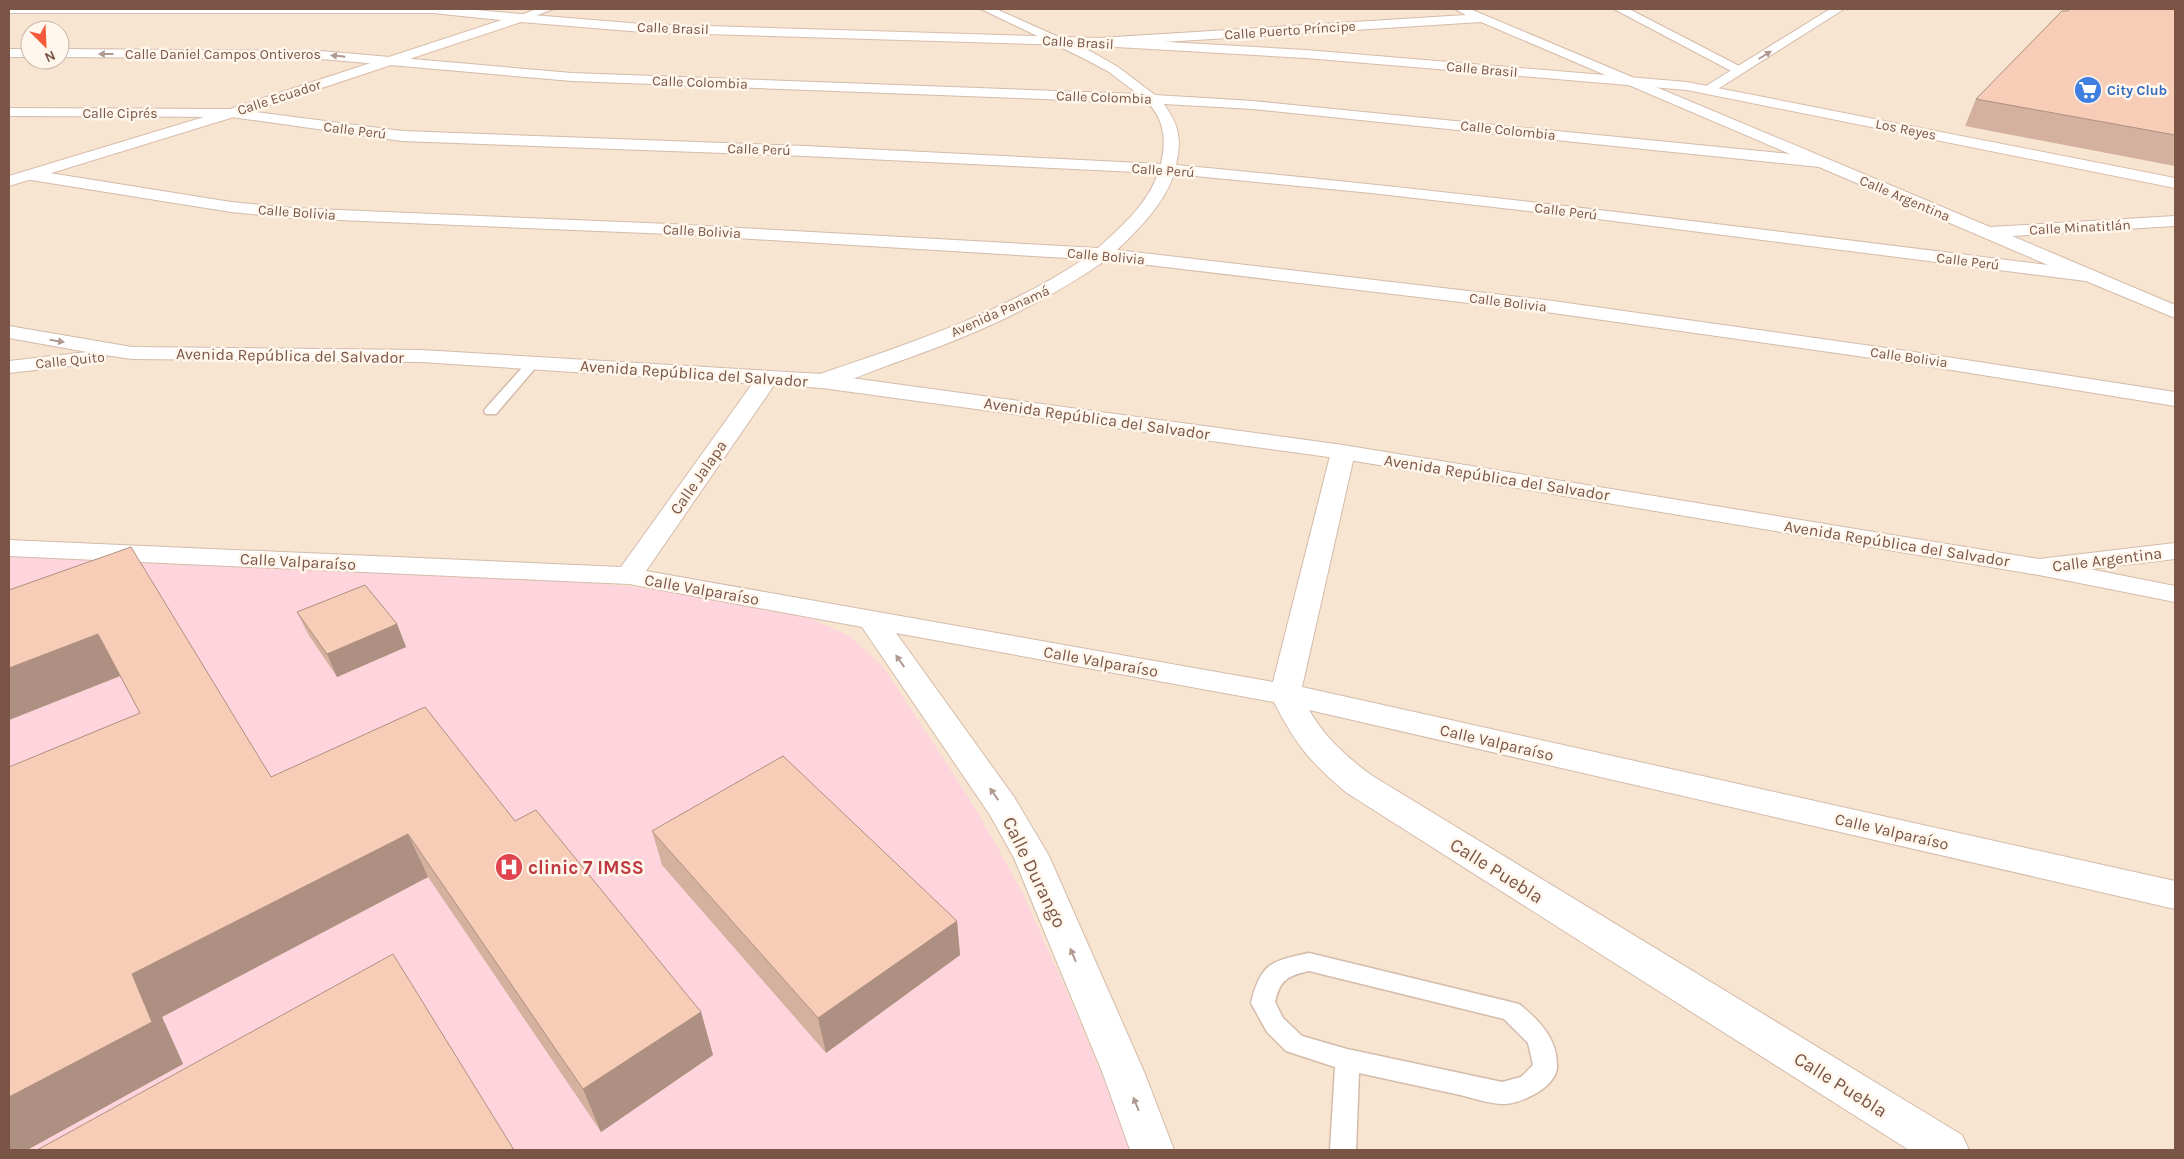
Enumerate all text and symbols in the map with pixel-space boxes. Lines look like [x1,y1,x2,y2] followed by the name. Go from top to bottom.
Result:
[1224,17,1356,44] street label: Calle Puerto Príncipe
[637,19,709,38] street label: Calle Brasil
[20,20,70,70] north arrow
[1042,32,1114,53] street label: Calle Brasil
[125,46,321,63] street label: Calle Daniel Campos Ontiveros
[42,47,58,66] text: N
[97,50,113,58] one-way arrow
[1758,50,1771,59] one-way arrow
[330,52,346,60] one-way arrow
[1446,58,1518,81] street label: Calle Brasil
[652,72,748,93] street label: Calle Colombia
[2073,75,2103,105] supermarket icon: City Club
[235,76,324,119] street label: Calle Ecuador
[2107,82,2167,99] place label: City Club
[1056,87,1152,108] street label: Calle Colombia
[82,105,158,122] street label: Calle Ciprés
[1874,115,1938,144] street label: Los Reyes
[1459,117,1556,144] street label: Calle Colombia
[323,118,387,143] street label: Calle Perú
[727,140,791,159] street label: Calle Perú
[1131,160,1195,181] street label: Calle Perú
[1857,172,1953,225] street label: Calle Argentina
[1534,199,1598,224] street label: Calle Perú
[257,201,336,224] street label: Calle Bolivia
[2029,216,2131,239] street label: Calle Minatitlán
[663,221,741,242] street label: Calle Bolivia
[1066,245,1146,268] street label: Calle Bolivia
[1936,249,2000,274] street label: Calle Perú
[948,282,1052,341] street label: Avenida Panamá
[1468,289,1548,316] street label: Calle Bolivia
[49,338,65,346] one-way arrow
[176,344,404,367] street label: Avenida República del Salvador
[1869,344,1949,371] street label: Calle Bolivia
[35,348,105,373] street label: Calle Quito
[580,356,809,391] street label: Avenida República del Salvador
[983,393,1211,444] street label: Avenida República del Salvador
[666,436,731,518] street label: Calle Jalapa
[1383,450,1611,505] street label: Avenida República del Salvador
[1783,516,2011,571] street label: Avenida República del Salvador
[2051,543,2163,576] street label: Calle Argentina
[240,549,356,574] street label: Calle Valparaíso
[643,570,761,609] street label: Calle Valparaíso
[1042,642,1160,681] street label: Calle Valparaíso
[895,654,905,668] one-way arrow
[1438,720,1556,765] street label: Calle Valparaíso
[989,787,999,800] one-way arrow
[1833,809,1951,854] street label: Calle Valparaíso
[998,813,1071,932] street label: Calle Durango
[1446,833,1547,908] street label: Calle Puebla
[494,852,524,882] hospital icon: clinic 7 IMSS
[528,857,644,879] place label: clinic 7 IMSS
[1069,947,1077,962] one-way arrow
[1790,1047,1891,1122] street label: Calle Puebla
[1132,1096,1140,1111] one-way arrow

